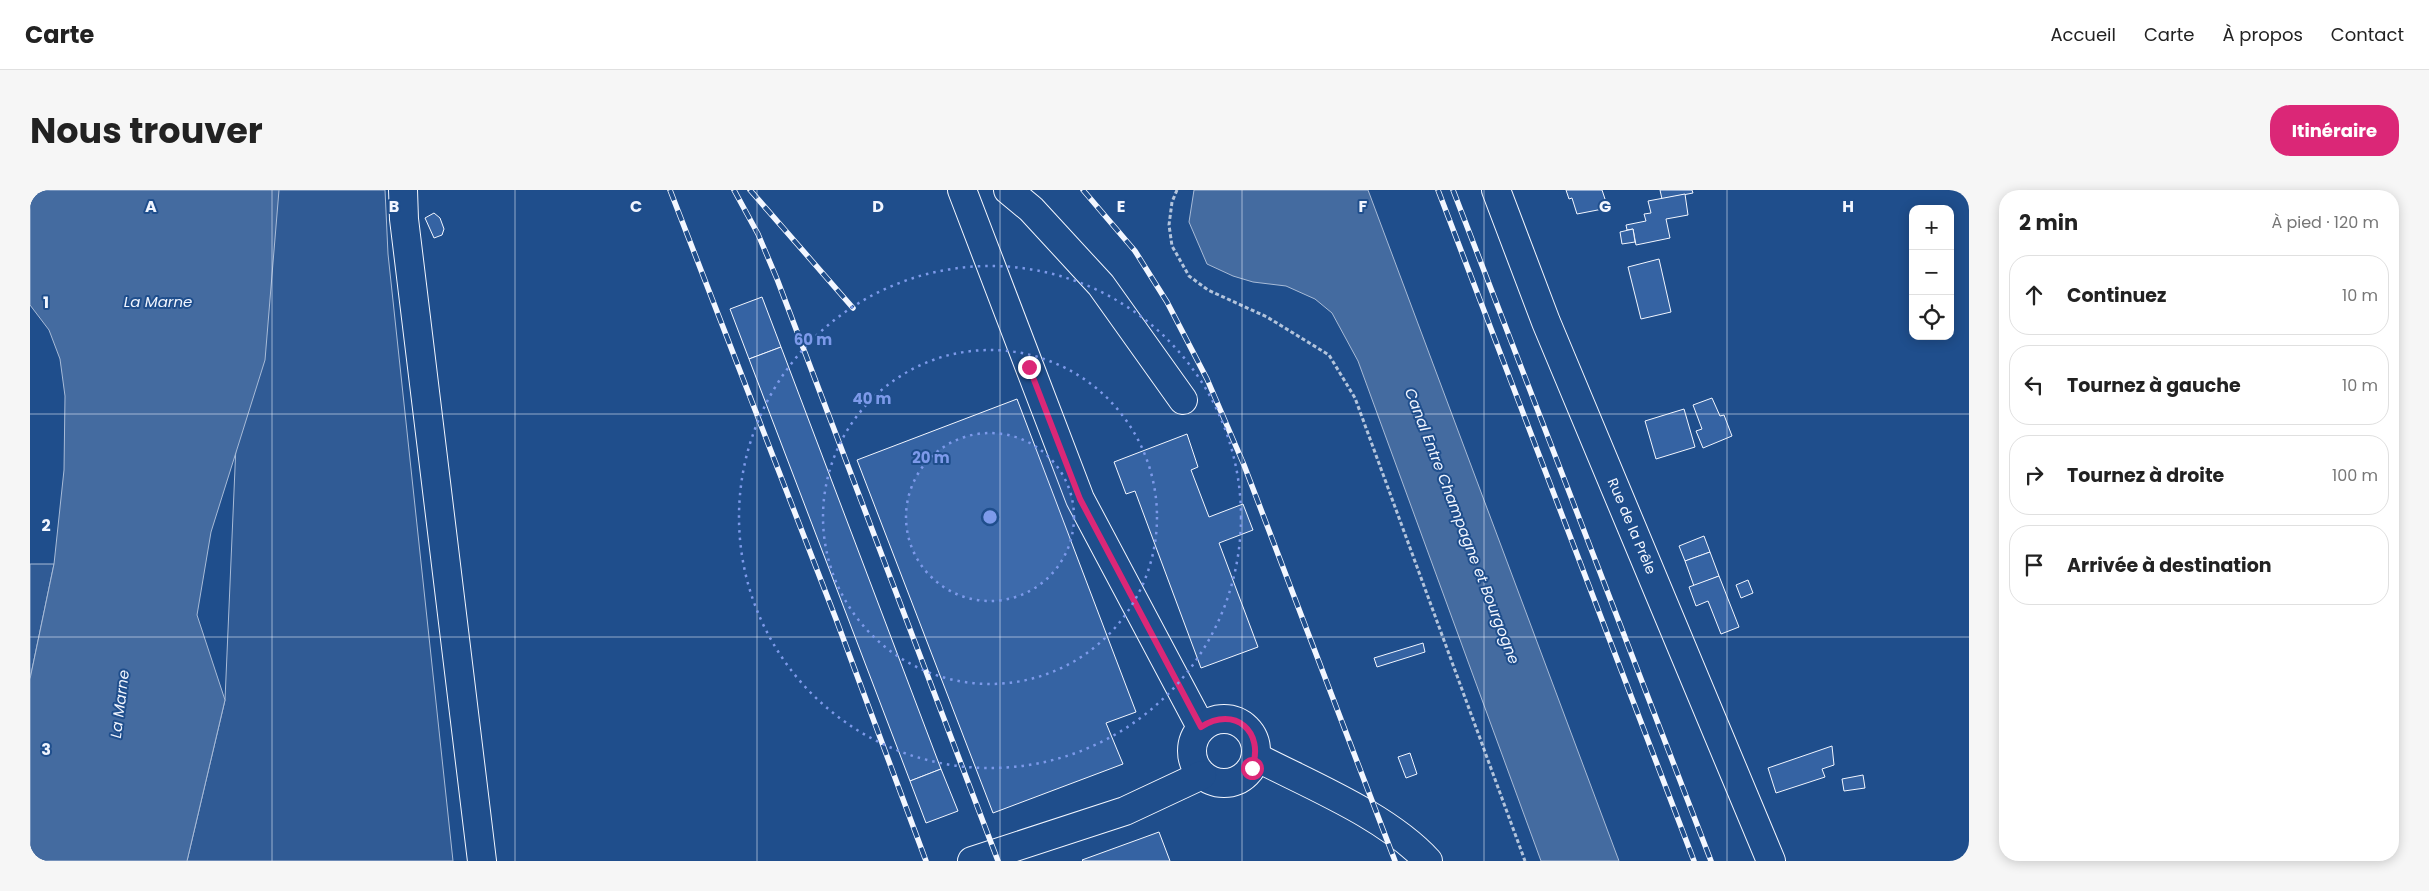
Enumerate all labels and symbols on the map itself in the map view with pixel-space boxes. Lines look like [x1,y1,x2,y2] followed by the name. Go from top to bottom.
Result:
[145,195,157,218] text: A
[389,195,399,218] text: B
[630,195,642,218] text: C
[872,195,884,218] text: D
[1117,195,1125,218] text: E
[1359,195,1368,218] text: F
[1599,195,1611,218] text: G
[1842,195,1854,218] text: H
[43,291,49,314] text: 1
[124,291,192,312] water label: La Marne
[794,329,832,350] text: 60 m
[1018,356,1041,379] route end
[1400,385,1525,667] water label: Canal Entre Champagne et Bourgogne
[852,388,892,409] text: 40 m
[912,447,950,468] text: 20 m
[1603,475,1661,577] street label: Rue de la Prêle
[981,508,999,526] centre of rings
[41,514,51,537] text: 2
[105,669,134,739] water label: La Marne
[41,738,51,761] text: 3
[1241,757,1264,780] route start

